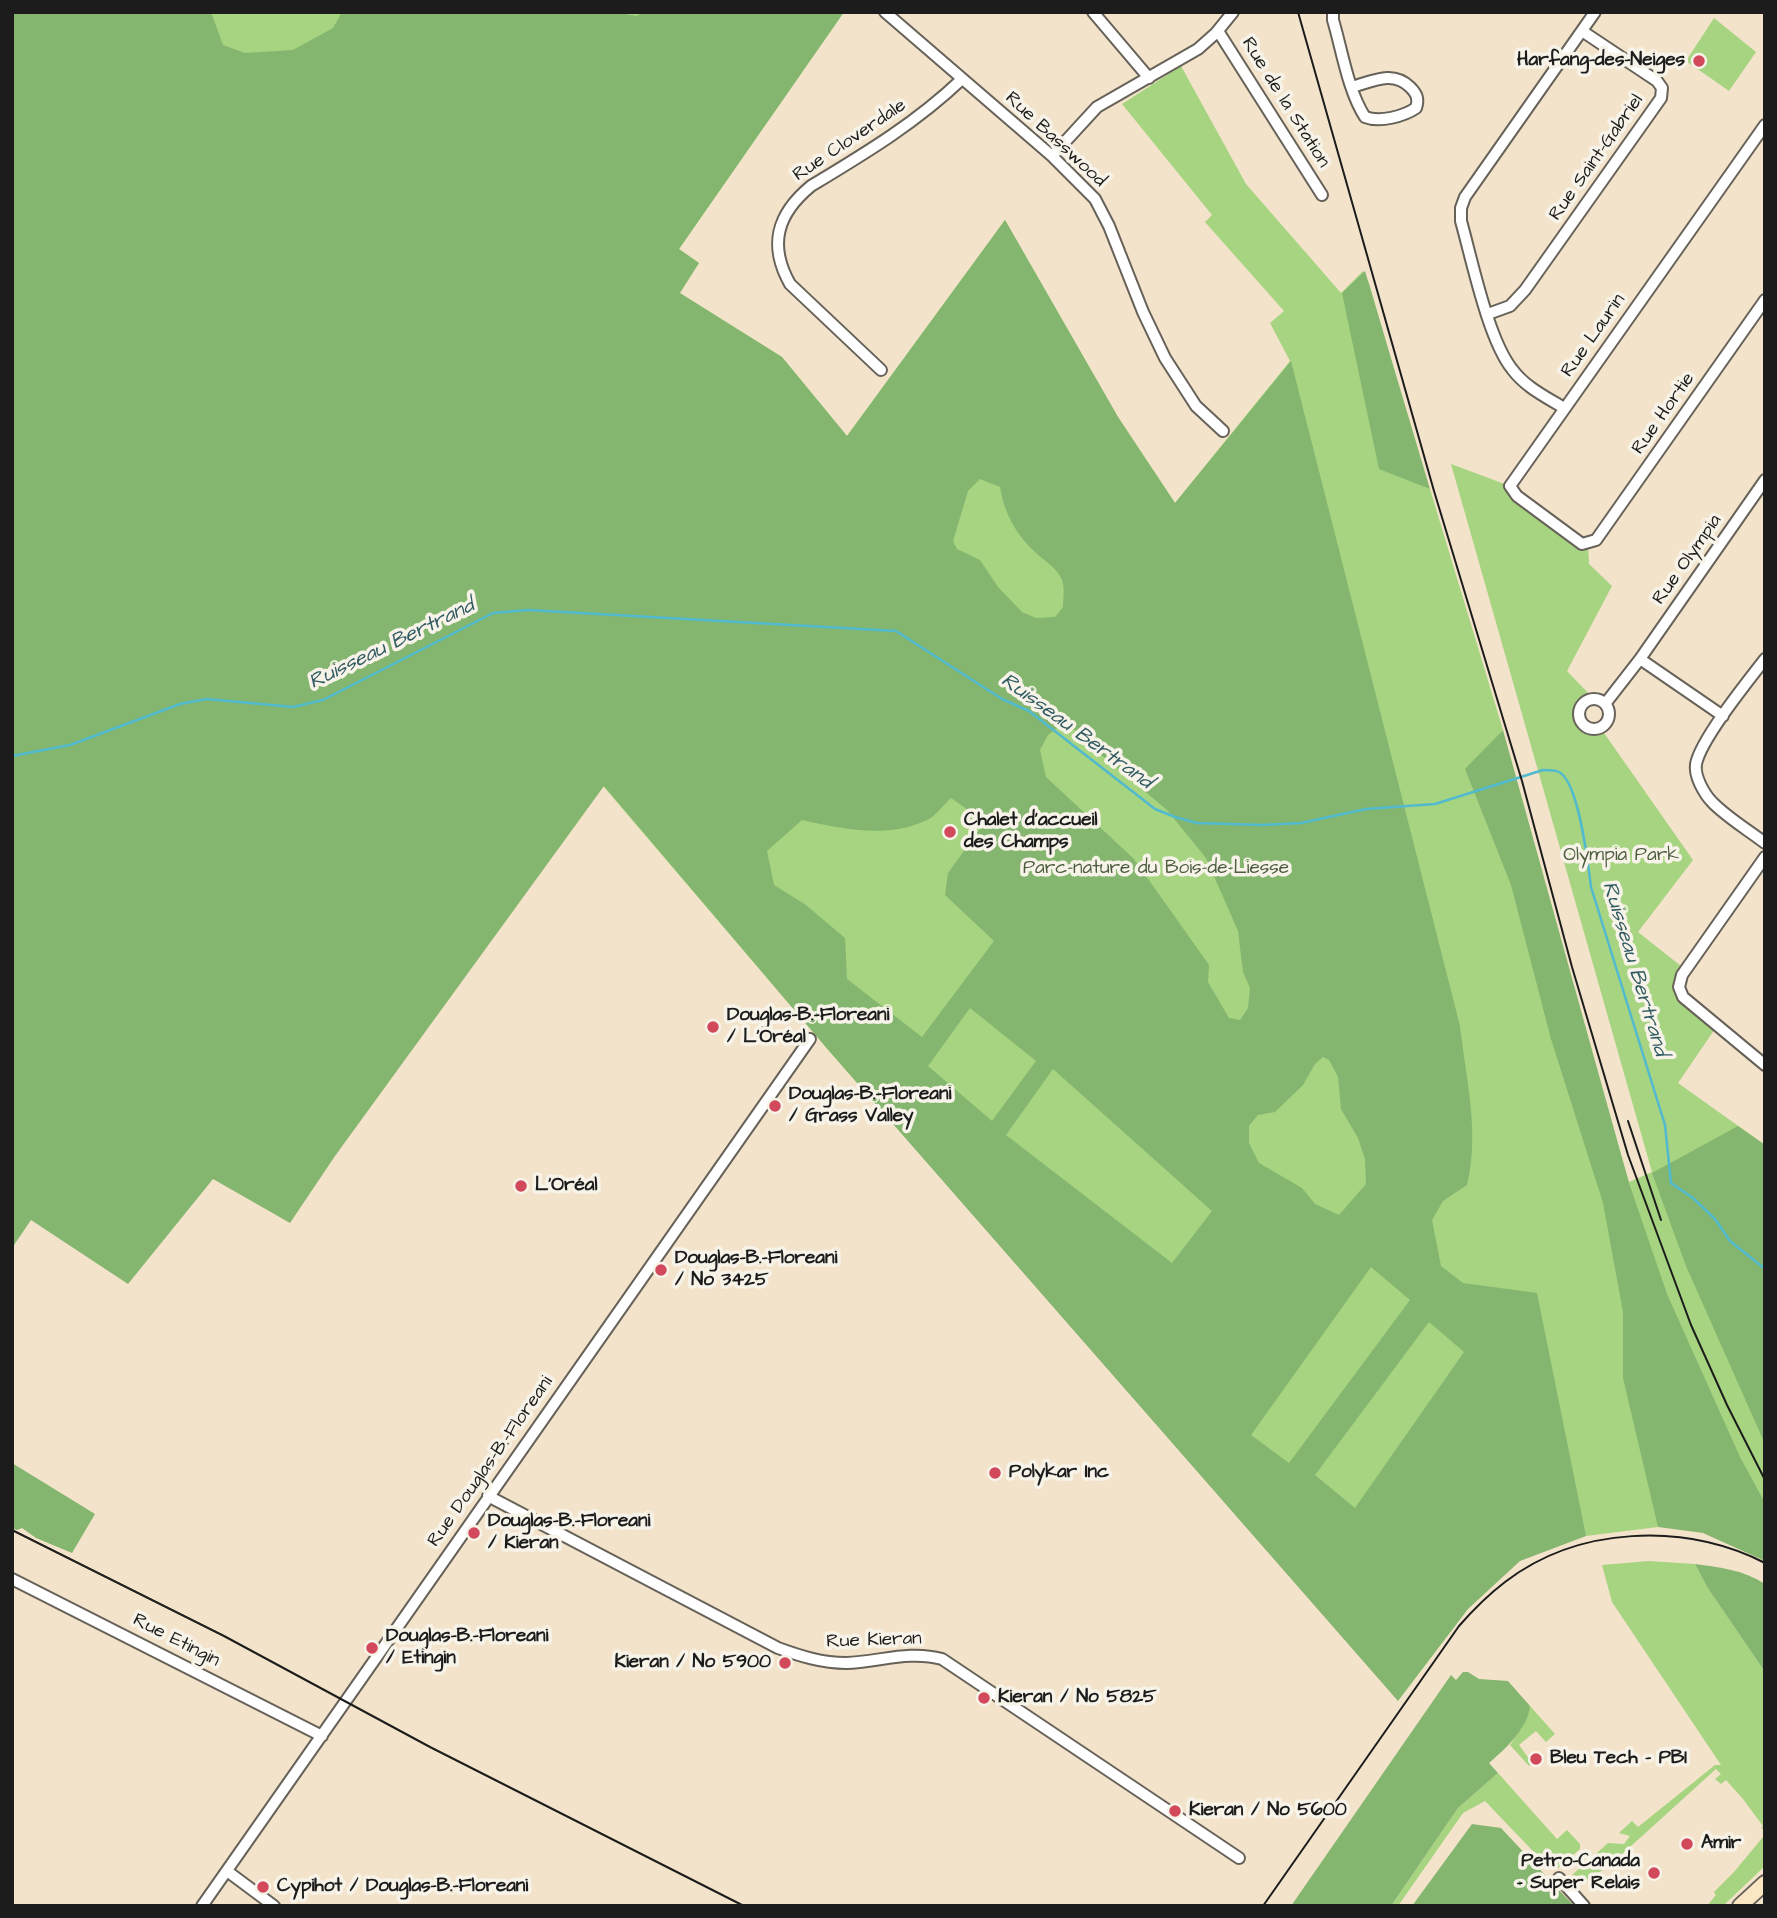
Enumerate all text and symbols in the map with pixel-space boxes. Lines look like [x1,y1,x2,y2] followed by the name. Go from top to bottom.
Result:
[1236,34,1334,172] street label: Rue de la Station
[1517,50,1685,72] place label: Harfang-des-Neiges
[1691,53,1707,69] marker: Harfang-des-Neiges
[1000,87,1110,193] street label: Rue Basswood
[1545,90,1649,226] street label: Rue Saint-Gabriel
[789,95,911,187] street label: Rue Cloverdale
[1557,290,1631,382] street label: Rue Laurin
[1628,369,1700,459] street label: Rue Hortie
[1649,510,1727,610] street label: Rue Olympia
[305,594,479,696] water label: Ruisseau Bertrand
[995,669,1157,795] water label: Ruisseau Bertrand
[964,810,1097,854] place label: Chalet d'accueil des Champs
[942,824,958,840] marker: Chalet d'accueil des Champs
[1563,845,1679,867] park label: Olympia Park
[1023,858,1289,880] park label: Parc-nature du Bois-de-Liesse
[1596,879,1672,1059] water label: Ruisseau Bertrand
[727,1005,889,1049] place label: Douglas-B.-Floreani / L'Oréal
[705,1019,721,1035] marker: Douglas-B.-Floreani / L'Oréal
[789,1084,951,1128] place label: Douglas-B.-Floreani / Grass Valley
[767,1098,783,1114] marker: Douglas-B.-Floreani / Grass Valley
[535,1175,597,1197] place label: L'Oréal
[513,1178,529,1194] marker: L'Oréal
[675,1248,837,1292] place label: Douglas-B.-Floreani / No 3425
[653,1262,669,1278] marker: Douglas-B.-Floreani / No 3425
[423,1372,559,1552] street label: Rue Douglas-B.-Floreani
[1009,1462,1109,1484] place label: Polykar Inc
[987,1465,1003,1481] marker: Polykar Inc
[488,1511,650,1555] place label: Douglas-B.-Floreani / Kieran
[466,1525,482,1541] marker: Douglas-B.-Floreani / Kieran
[129,1609,223,1673] street label: Rue Etingin
[386,1626,548,1670] place label: Douglas-B.-Floreani / Etingin
[826,1628,922,1654] street label: Rue Kieran
[364,1640,380,1656] marker: Douglas-B.-Floreani / Etingin
[614,1652,771,1674] place label: Kieran / No 5900
[777,1655,793,1671] marker: Kieran / No 5900
[998,1687,1156,1709] place label: Kieran / No 5825
[976,1690,992,1706] marker: Kieran / No 5825
[1550,1748,1687,1770] place label: Bleu Tech - PBI
[1528,1751,1544,1767] marker: Bleu Tech - PBI
[1189,1800,1347,1822] place label: Kieran / No 5600
[1167,1803,1183,1819] marker: Kieran / No 5600
[1701,1833,1741,1855] place label: Amir
[1679,1836,1695,1852] marker: Amir
[1517,1851,1640,1895] place label: Petro-Canada - Super Relais
[1646,1865,1662,1881] marker: Petro-Canada - Super Relais
[277,1876,528,1898] place label: Cypihot / Douglas-B.-Floreani
[255,1879,271,1895] marker: Cypihot / Douglas-B.-Floreani

